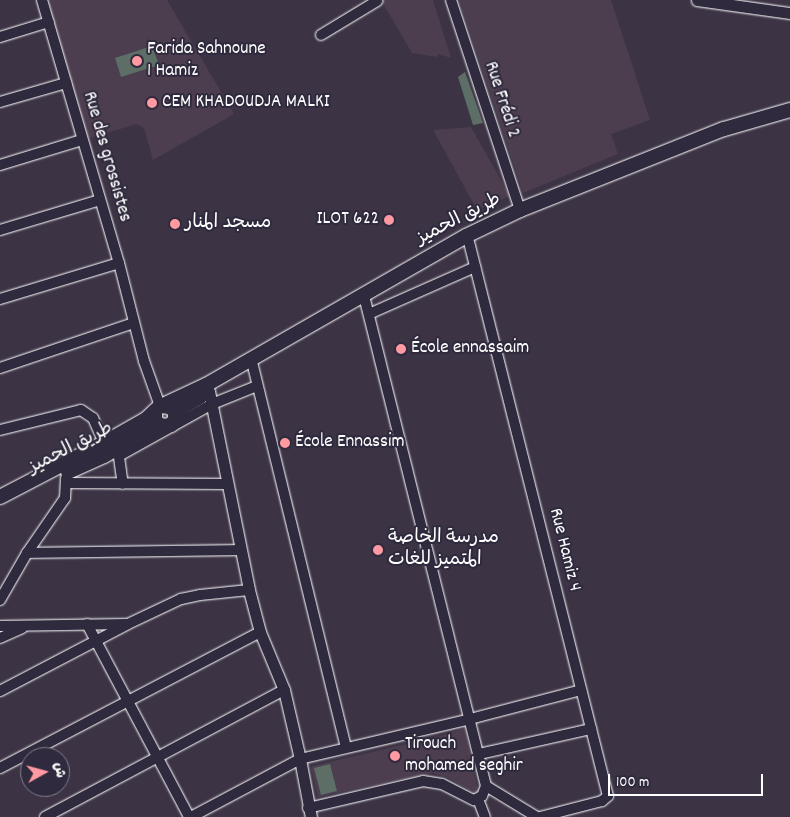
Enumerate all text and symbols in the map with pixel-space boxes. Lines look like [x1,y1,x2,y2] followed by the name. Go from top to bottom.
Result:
[147,39,266,83] place label: Farida Sahnoune 1 Hamiz
[131,55,143,67] marker: Farida Sahnoune 1 Hamiz
[478,59,524,141] street label: Rue Frédi 2
[77,89,135,225] street label: Rue des grossistes
[162,92,330,114] place label: CEM KHADOUDJA MALKI
[146,97,158,109] marker: CEM KHADOUDJA MALKI
[413,189,505,251] street label: طريق الحميز
[317,209,379,231] place label: ILOT 622
[185,213,271,235] place label: مسجد المنار
[383,214,395,226] marker: ILOT 622
[169,218,181,230] marker: مسجد المنار
[411,338,529,360] place label: École ennassaim
[395,343,407,355] marker: École ennassaim
[25,418,117,480] street label: طريق الحميز
[295,432,405,454] place label: École Ennassim
[279,437,291,449] marker: École Ennassim
[543,506,585,594] street label: Rue Hamiz 4
[388,528,499,572] place label: مدرسة الخاصة المتميز للغات
[372,544,384,556] marker: مدرسة الخاصة المتميز للغات
[405,734,523,778] place label: Tirouch mohamed seghir
[20,747,70,797] north arrow
[389,750,401,762] marker: Tirouch mohamed seghir
[48,761,70,779] text: ش
[610,764,765,796] scale bar
[616,772,649,794] text: 100 m

